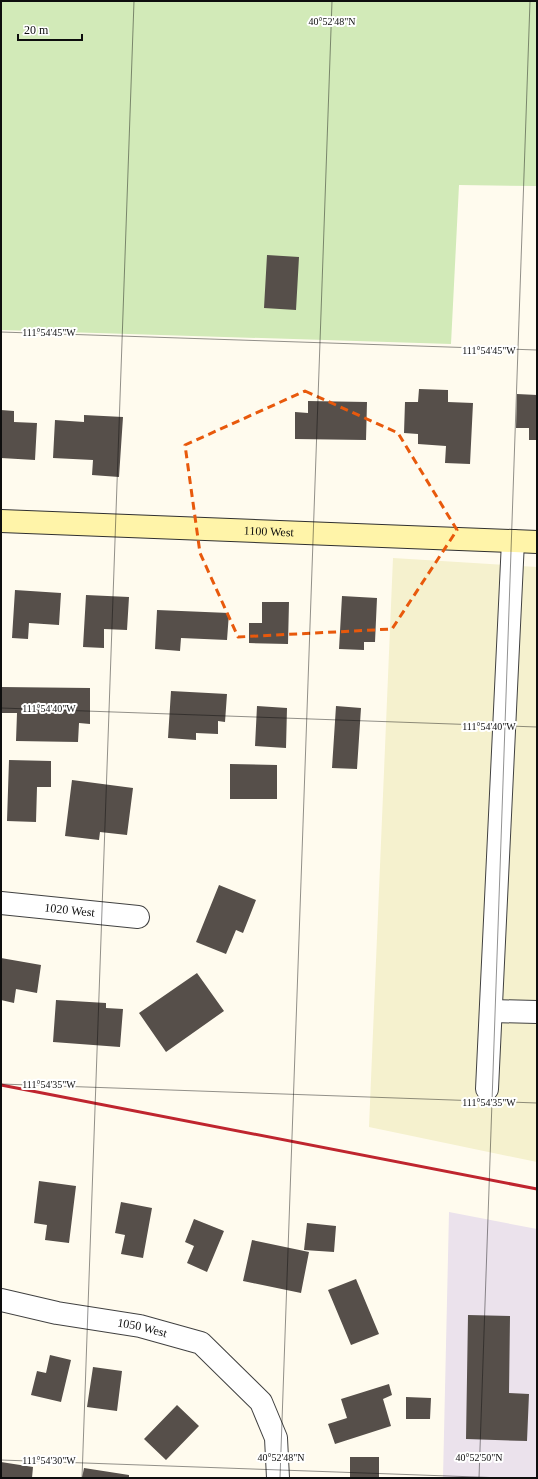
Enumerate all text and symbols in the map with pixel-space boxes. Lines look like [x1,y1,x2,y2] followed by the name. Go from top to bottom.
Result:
[18,16,82,42] scale bar
[308,16,356,27] text: 40°52'48"N
[24,23,49,37] text: 20 m
[22,327,76,338] text: 111°54'45"W
[462,345,516,356] text: 111°54'45"W
[244,524,295,539] street label: 1100 West
[22,703,76,714] text: 111°54'40"W
[462,721,516,732] text: 111°54'40"W
[44,900,96,920] street label: 1020 West
[22,1079,76,1090] text: 111°54'35"W
[462,1097,516,1108] text: 111°54'35"W
[116,1316,169,1340] street label: 1050 West
[257,1452,305,1463] text: 40°52'48"N
[455,1452,503,1463] text: 40°52'50"N
[22,1455,76,1466] text: 111°54'30"W

